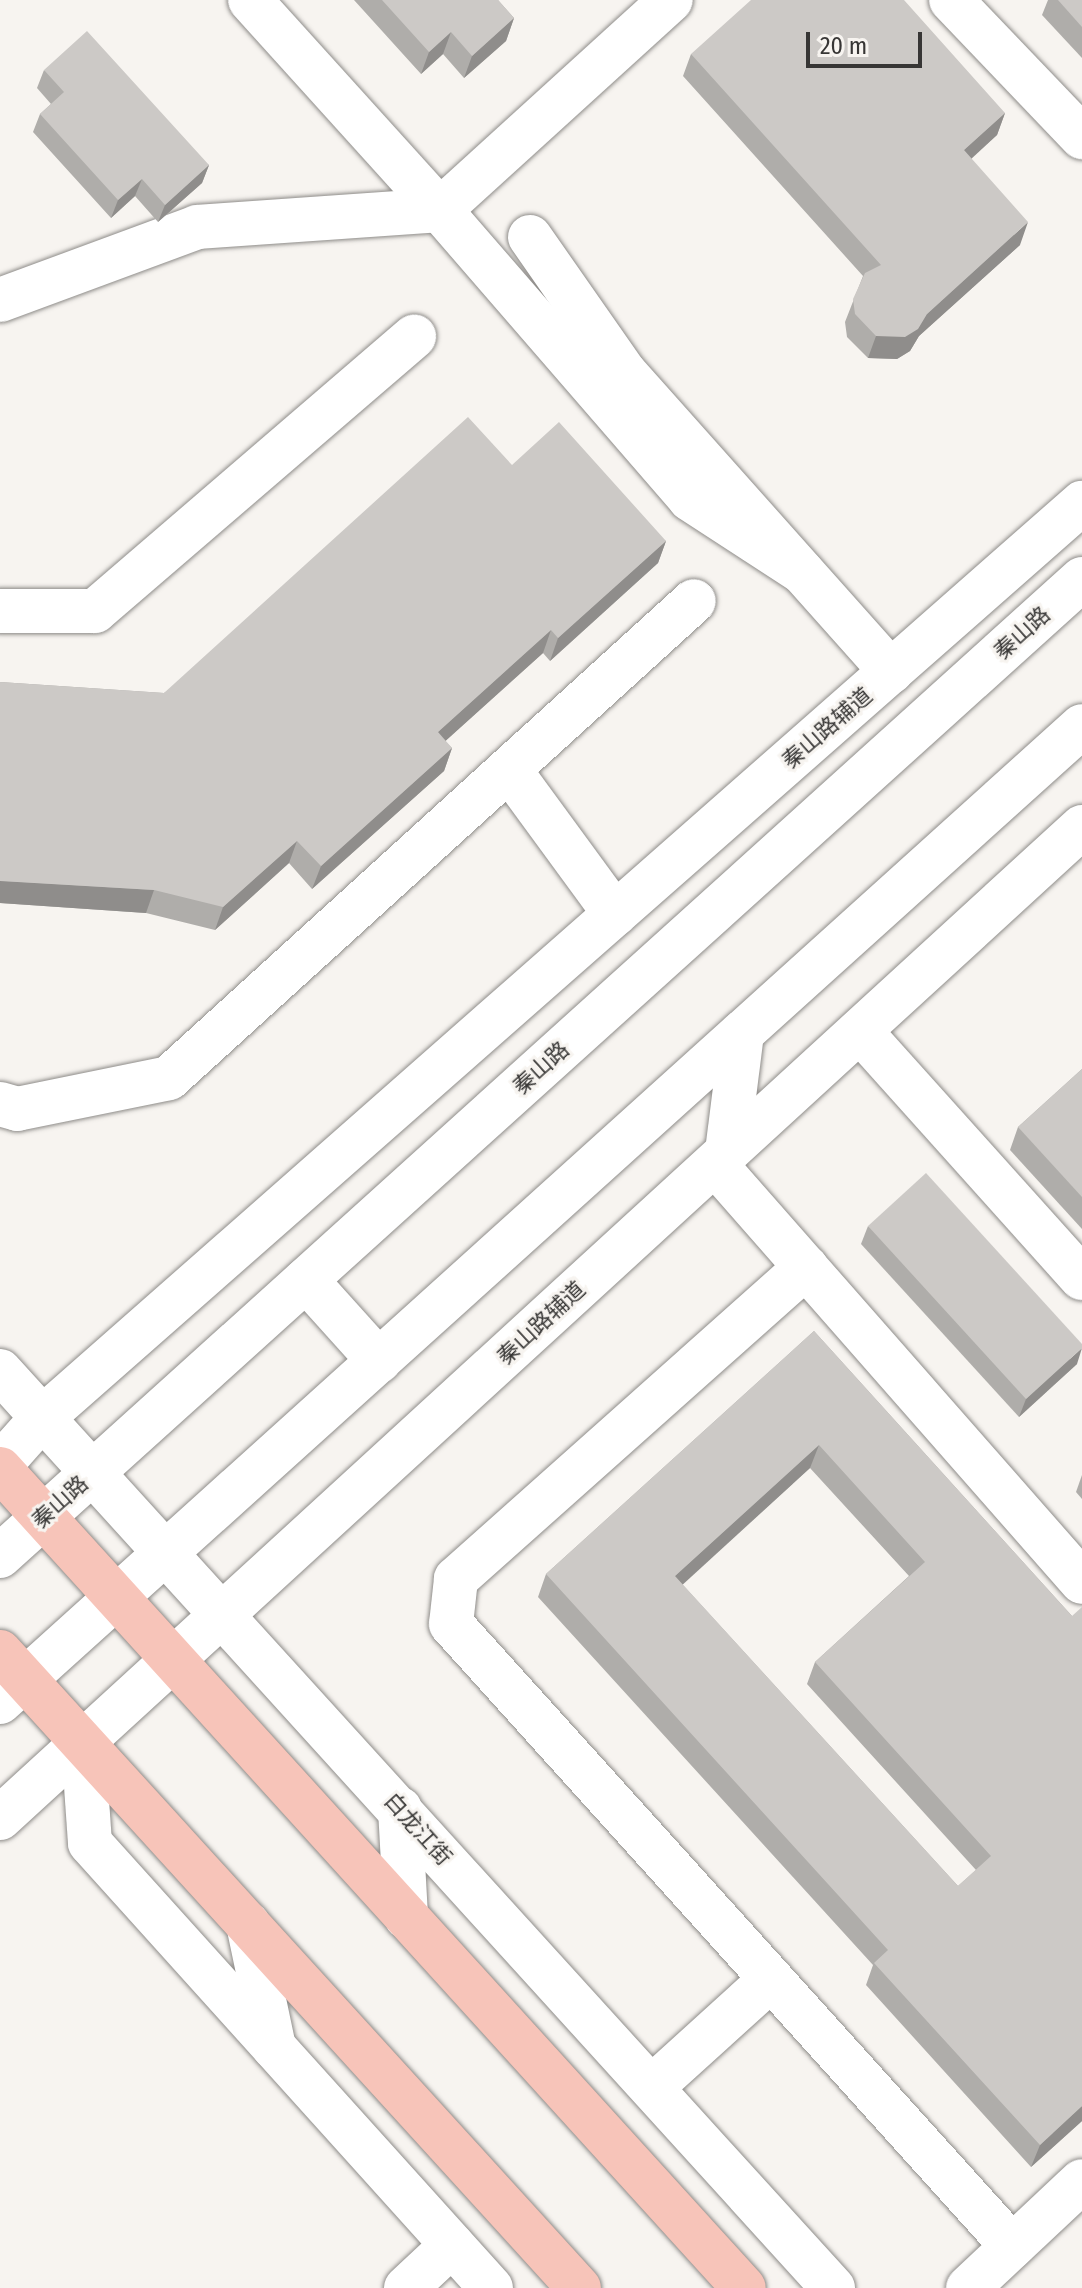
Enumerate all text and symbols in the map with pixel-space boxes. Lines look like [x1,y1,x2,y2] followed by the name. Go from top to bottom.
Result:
[810,16,926,66] scale bar
[820,32,867,60] text: 20 m
[989,601,1055,665] street label: 秦山路
[777,682,877,774] street label: 秦山路辅道
[508,1036,574,1100] street label: 秦山路
[492,1276,590,1370] street label: 秦山路辅道
[27,1470,93,1534] street label: 秦山路
[379,1787,457,1871] street label: 白龙江街

